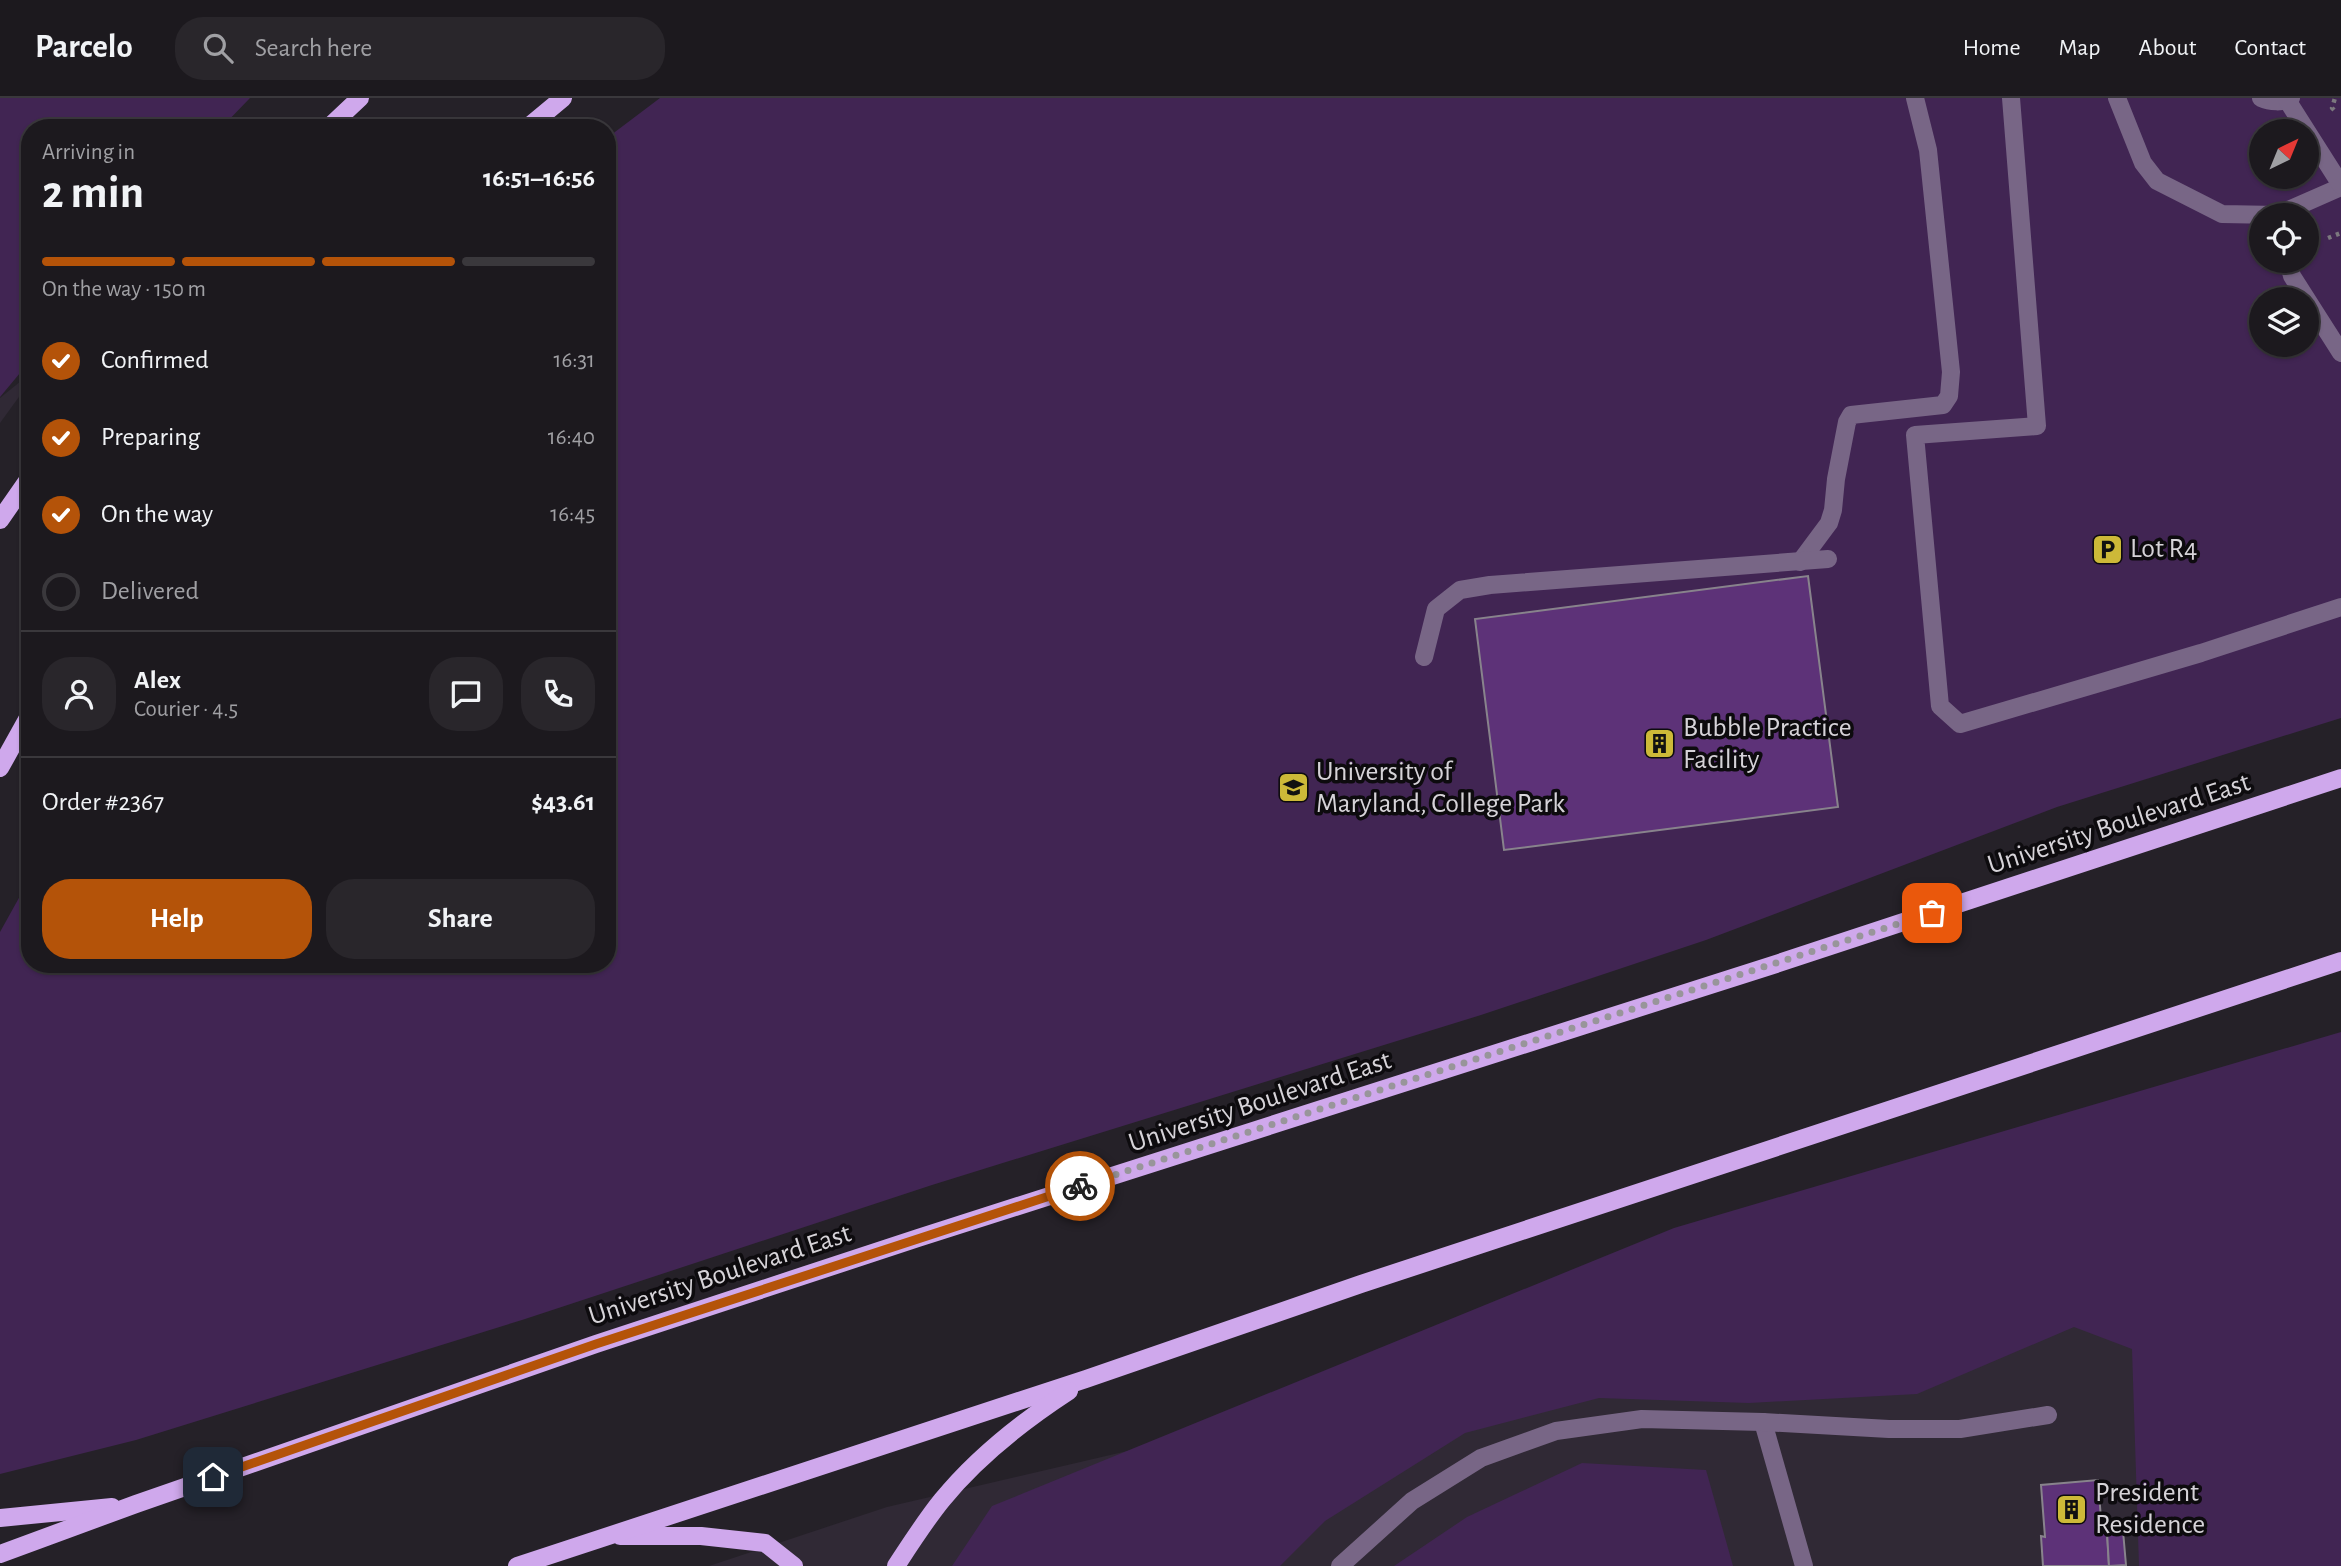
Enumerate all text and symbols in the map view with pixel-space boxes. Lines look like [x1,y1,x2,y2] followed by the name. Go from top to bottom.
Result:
[175,17,665,80] search box
[199,29,237,67] icon: search
[35,31,133,64] text: Parcelo
[255,35,372,61] text: Search here
[1963,36,2021,60] text: Home
[2059,36,2101,60] text: Map
[2139,36,2196,60] text: About
[2234,36,2306,60] text: Contact
[2249,119,2319,189] north arrow
[2249,119,2319,357] map controls
[42,141,135,164] text: Arriving in
[483,165,595,191] text: 16:51–16:56
[42,170,144,216] text: 2 min
[2249,203,2319,273] button: locate
[42,278,206,301] text: On the way · 150 m
[2249,287,2319,357] button: layers
[42,342,80,380] icon: check
[101,347,209,373] text: Confirmed
[554,349,595,372] text: 16:31
[42,419,80,457] icon: check
[101,424,200,450] text: Preparing
[548,426,595,449] text: 16:40
[42,496,80,534] icon: check
[101,501,213,527] text: On the way
[550,503,595,526] text: 16:45
[2090,532,2124,566] parking icon: Lot R4
[2130,535,2198,563] place label: Lot R4
[101,578,199,604] text: Delivered
[42,657,116,731] button: person
[429,657,503,731] button: chat
[521,657,595,731] button: phone
[134,667,181,693] text: Alex
[134,698,238,721] text: Courier · 4.5
[1683,714,1852,774] place label: Bubble Practice Facility
[1643,727,1677,761] building icon: Bubble Practice Facility
[1316,758,1565,818] place label: University of Maryland, College Park
[1984,768,2254,880] street label: University Boulevard East
[1276,771,1310,805] school or university icon: University of Maryland, College Park
[42,789,164,815] text: Order #2367
[531,789,595,815] text: $43.61
[42,879,312,959] button: Help
[326,879,595,959] button: Share
[1902,883,1962,943] pin
[1913,894,1951,932] icon: bag
[1125,1046,1395,1158] street label: University Boulevard East
[1045,1151,1115,1221] courier
[1061,1167,1099,1205] icon: bike
[585,1219,855,1331] street label: University Boulevard East
[183,1447,243,1507] pin
[194,1458,232,1496] icon: home
[2095,1479,2205,1539] place label: President Residence
[2055,1492,2089,1526] building icon: President Residence

